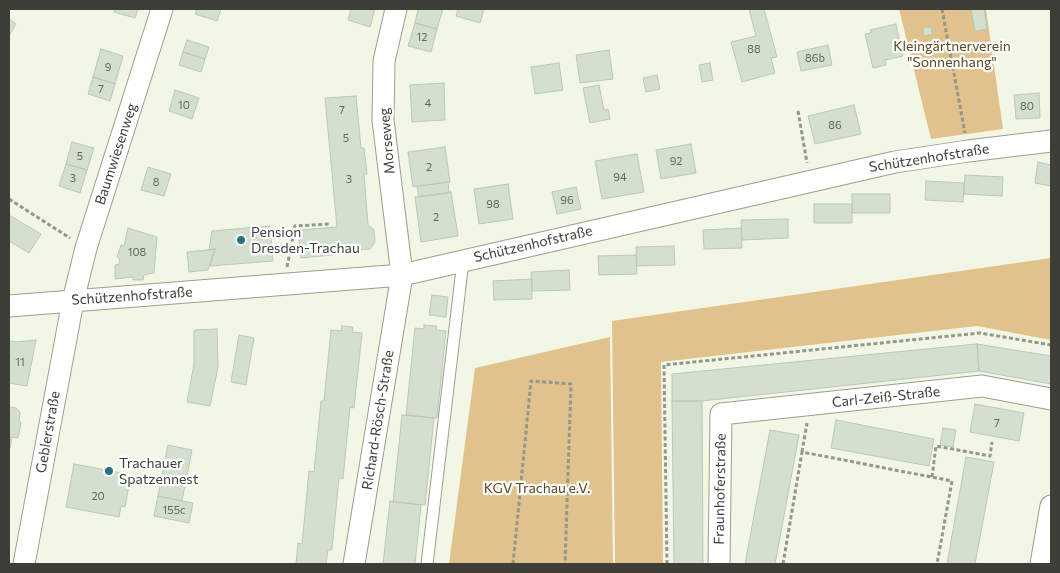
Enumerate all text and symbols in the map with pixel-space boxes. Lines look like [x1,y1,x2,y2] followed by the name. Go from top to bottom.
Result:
[417,30,427,44] house number: 12
[893,38,1011,70] park label: Kleingärtnerverein "Sonnenhang"
[747,42,761,56] house number: 88
[805,51,825,65] house number: 86b
[105,60,111,74] house number: 9
[98,82,104,96] house number: 7
[425,96,431,110] house number: 4
[178,98,190,112] house number: 10
[1020,99,1034,113] house number: 80
[92,101,140,207] street label: Baumwiesenweg
[339,103,345,117] house number: 7
[376,107,398,175] street label: Morseweg
[828,118,842,132] house number: 86
[343,131,349,145] house number: 5
[868,140,990,176] street label: Schützenhofstraße
[77,149,83,163] house number: 5
[670,154,682,168] house number: 92
[426,160,432,174] house number: 2
[613,170,627,184] house number: 94
[70,171,76,185] house number: 3
[346,172,352,186] house number: 3
[153,175,159,189] house number: 8
[560,193,574,207] house number: 96
[486,197,500,211] house number: 98
[433,210,439,224] house number: 2
[472,222,594,266] street label: Schützenhofstraße
[251,224,360,256] place label: Pension Dresden-Trachau
[235,234,247,246] marker: Pension Dresden-Trachau
[128,245,146,259] house number: 108
[71,283,193,309] street label: Schützenhofstraße
[359,349,397,491] street label: Richard-Rösch-Straße
[15,355,25,369] house number: 11
[831,383,941,411] street label: Carl-Zeiß-Straße
[33,390,63,474] street label: Geblerstraße
[994,416,1000,430] house number: 7
[711,433,729,545] street label: Fraunhoferstraße
[119,455,198,488] place label: Trachauer Spatzennest
[103,465,115,477] marker: Trachauer Spatzennest
[484,480,590,496] park label: KGV Trachau e.V.
[91,489,105,503] house number: 20
[163,503,185,517] house number: 155c

